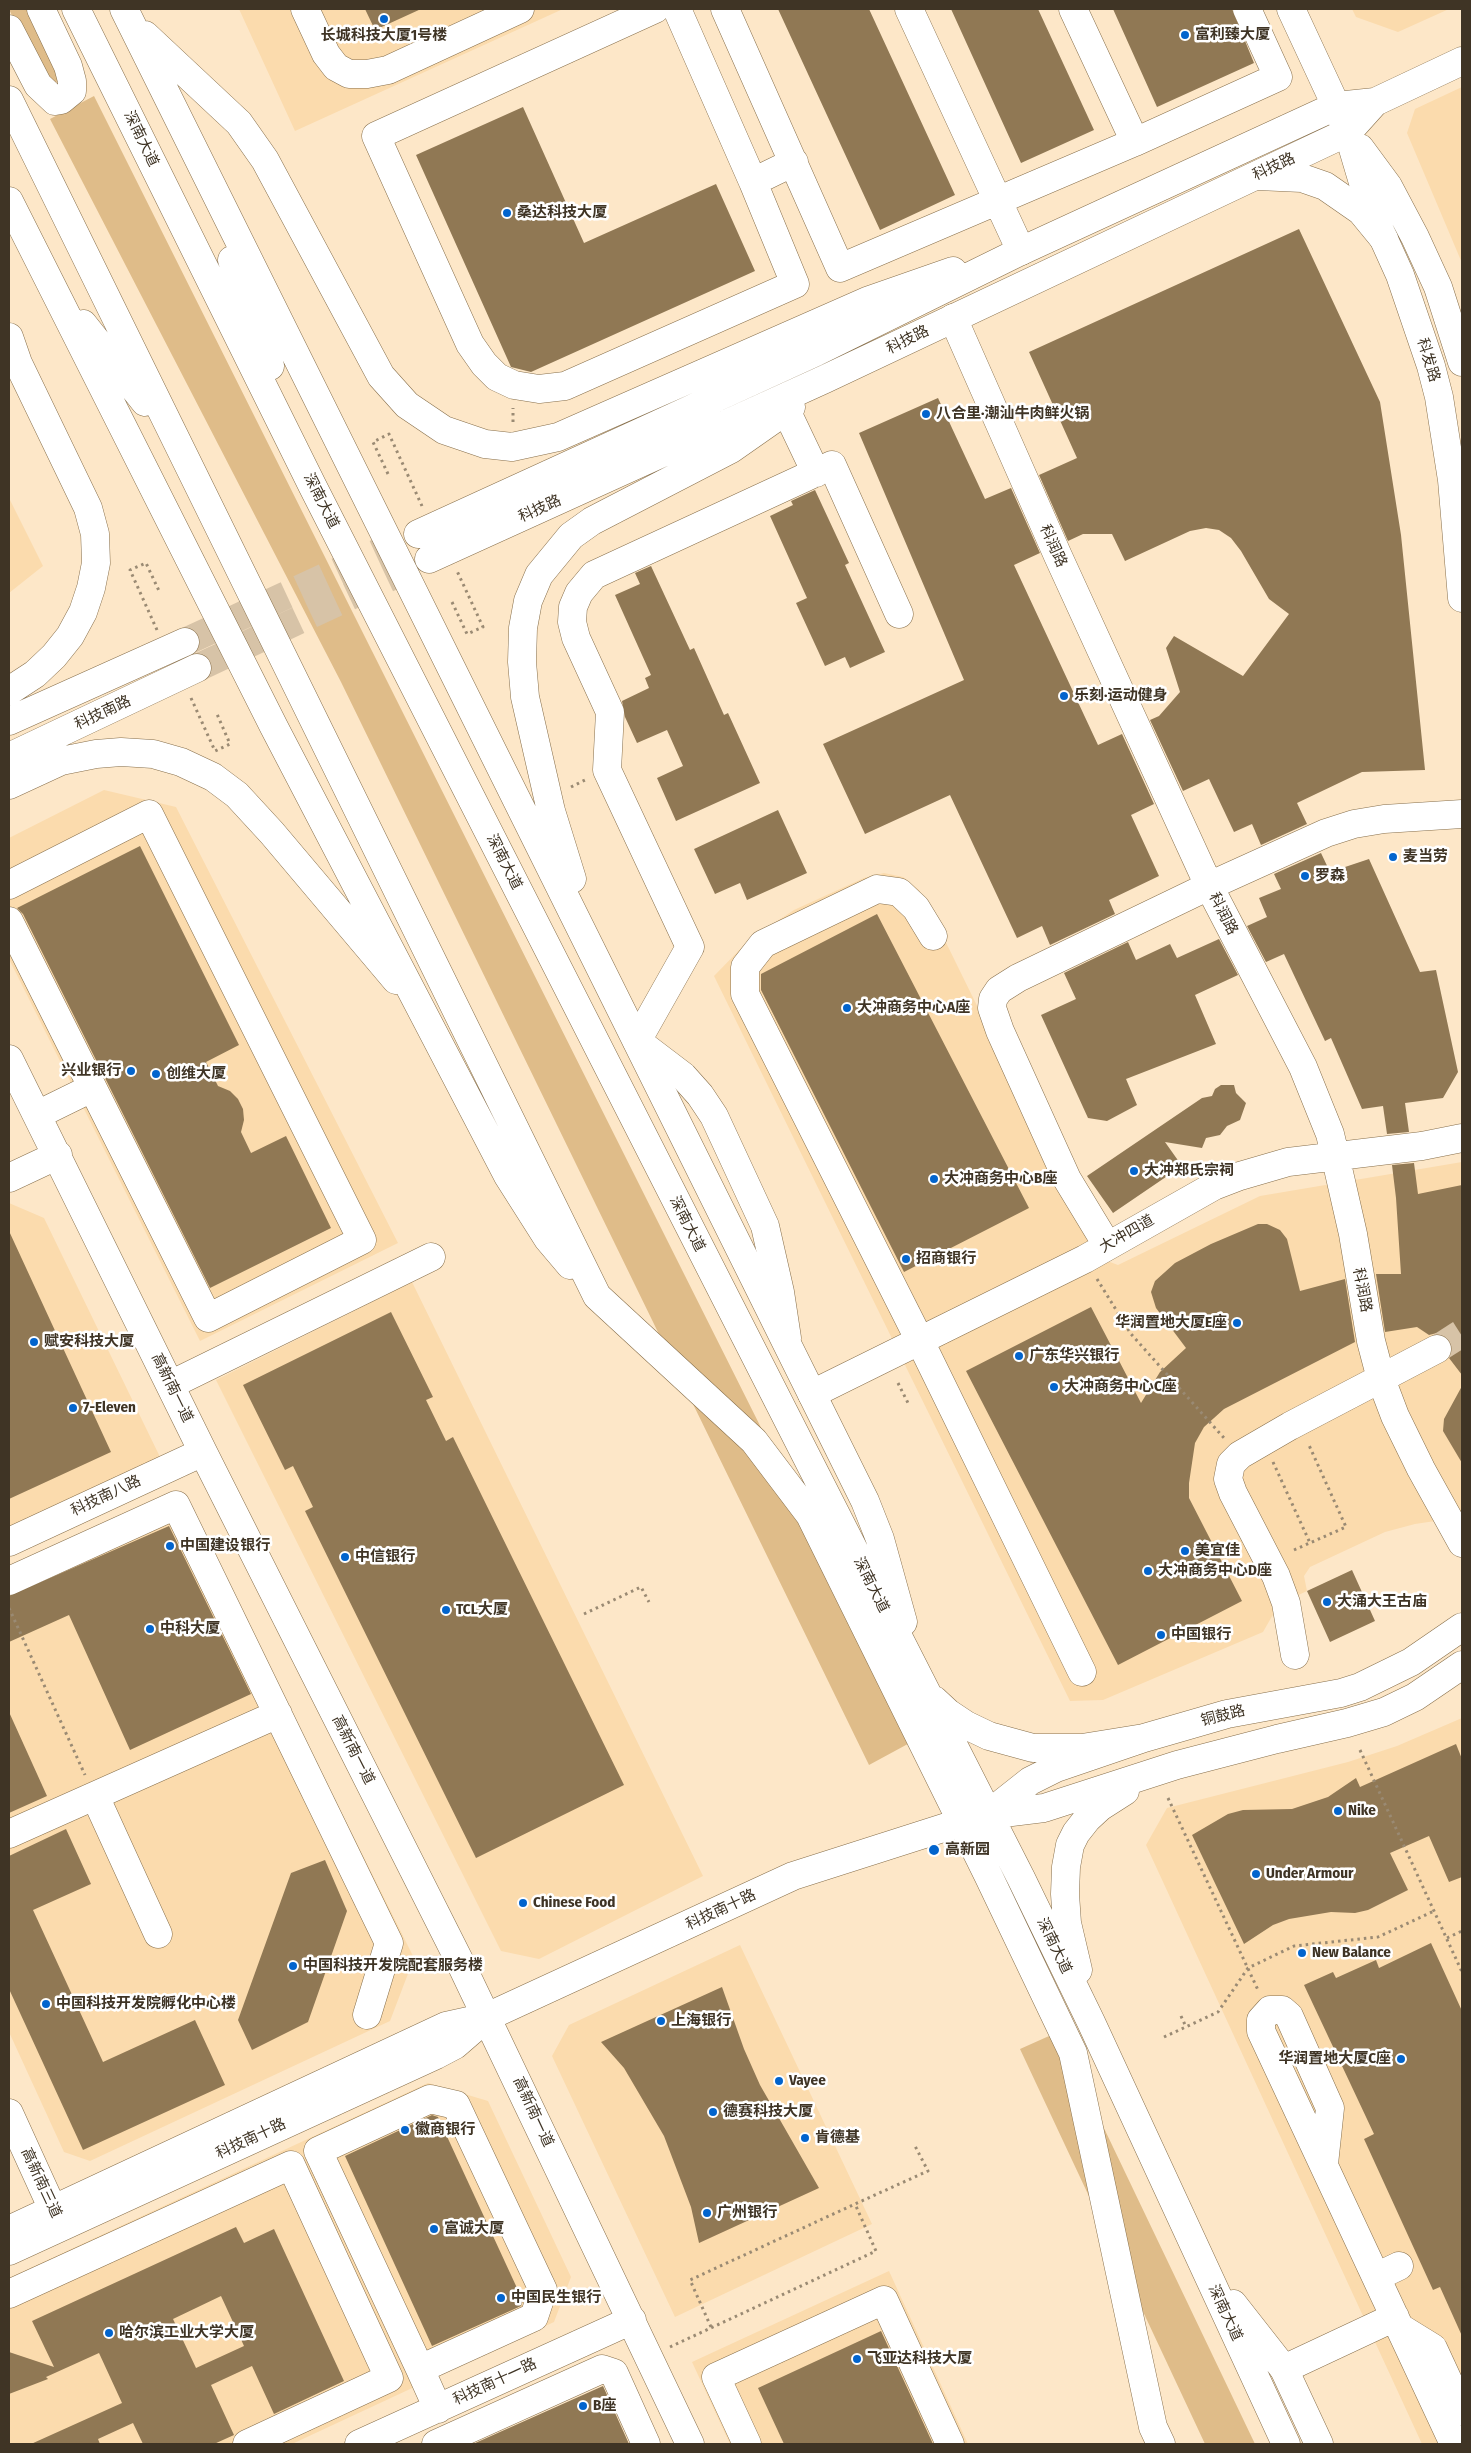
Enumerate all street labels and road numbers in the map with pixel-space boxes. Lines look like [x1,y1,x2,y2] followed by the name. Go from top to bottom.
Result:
[120,108,162,170] street label: 深南大道
[1250,149,1298,185] street label: 科技路
[884,322,932,358] street label: 科技路
[1413,336,1443,384] street label: 科发路
[299,470,343,532] street label: 深南大道
[516,492,564,526] street label: 科技路
[1036,522,1070,570] street label: 科润路
[72,692,134,734] street label: 科技南路
[482,831,526,893] street label: 深南大道
[1205,890,1241,938] street label: 科润路
[665,1193,709,1255] street label: 深南大道
[1097,1211,1157,1257] street label: 大冲四道
[1349,1266,1375,1314] street label: 科润路
[147,1350,197,1426] street label: 高新南一道
[68,1472,144,1520] street label: 科技南八路
[849,1554,893,1616] street label: 深南大道
[1199,1702,1247,1730] street label: 铜鼓路
[328,1713,378,1787] street label: 高新南一道
[683,1886,759,1934] street label: 科技南十路
[1033,1915,1075,1977] street label: 深南大道
[509,2074,557,2150] street label: 高新南一道
[213,2115,289,2163] street label: 科技南十路
[17,2145,65,2221] street label: 高新南三道
[1204,2282,1246,2344] street label: 深南大道
[450,2355,540,2409] street label: 科技南十一路

